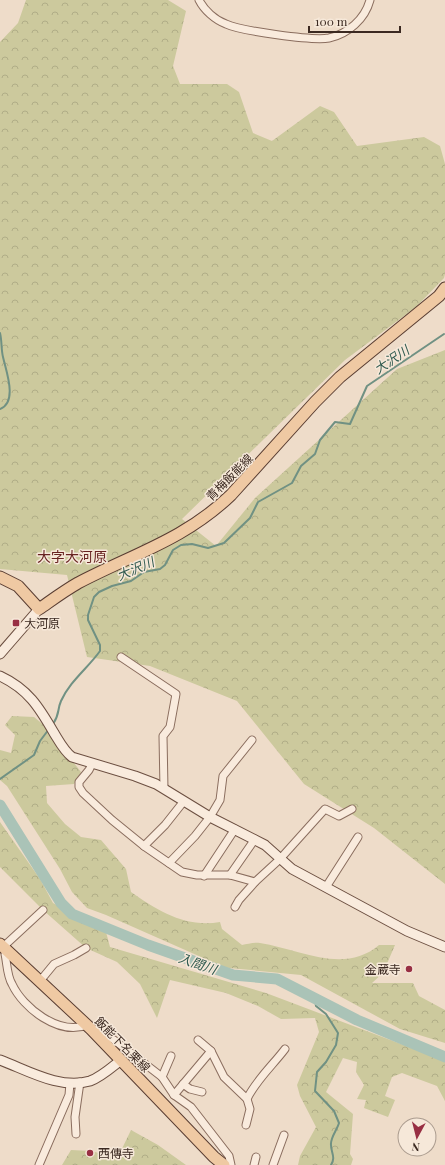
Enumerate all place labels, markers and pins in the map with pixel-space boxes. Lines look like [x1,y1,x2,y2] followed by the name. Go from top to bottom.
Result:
[24,615,60,631] place label: 大河原
[11,618,21,628] marker: 大河原
[365,961,401,977] place label: 金蔵寺
[404,964,414,974] marker: 金蔵寺
[98,1145,134,1161] place label: 西傳寺
[85,1148,95,1158] marker: 西傳寺

